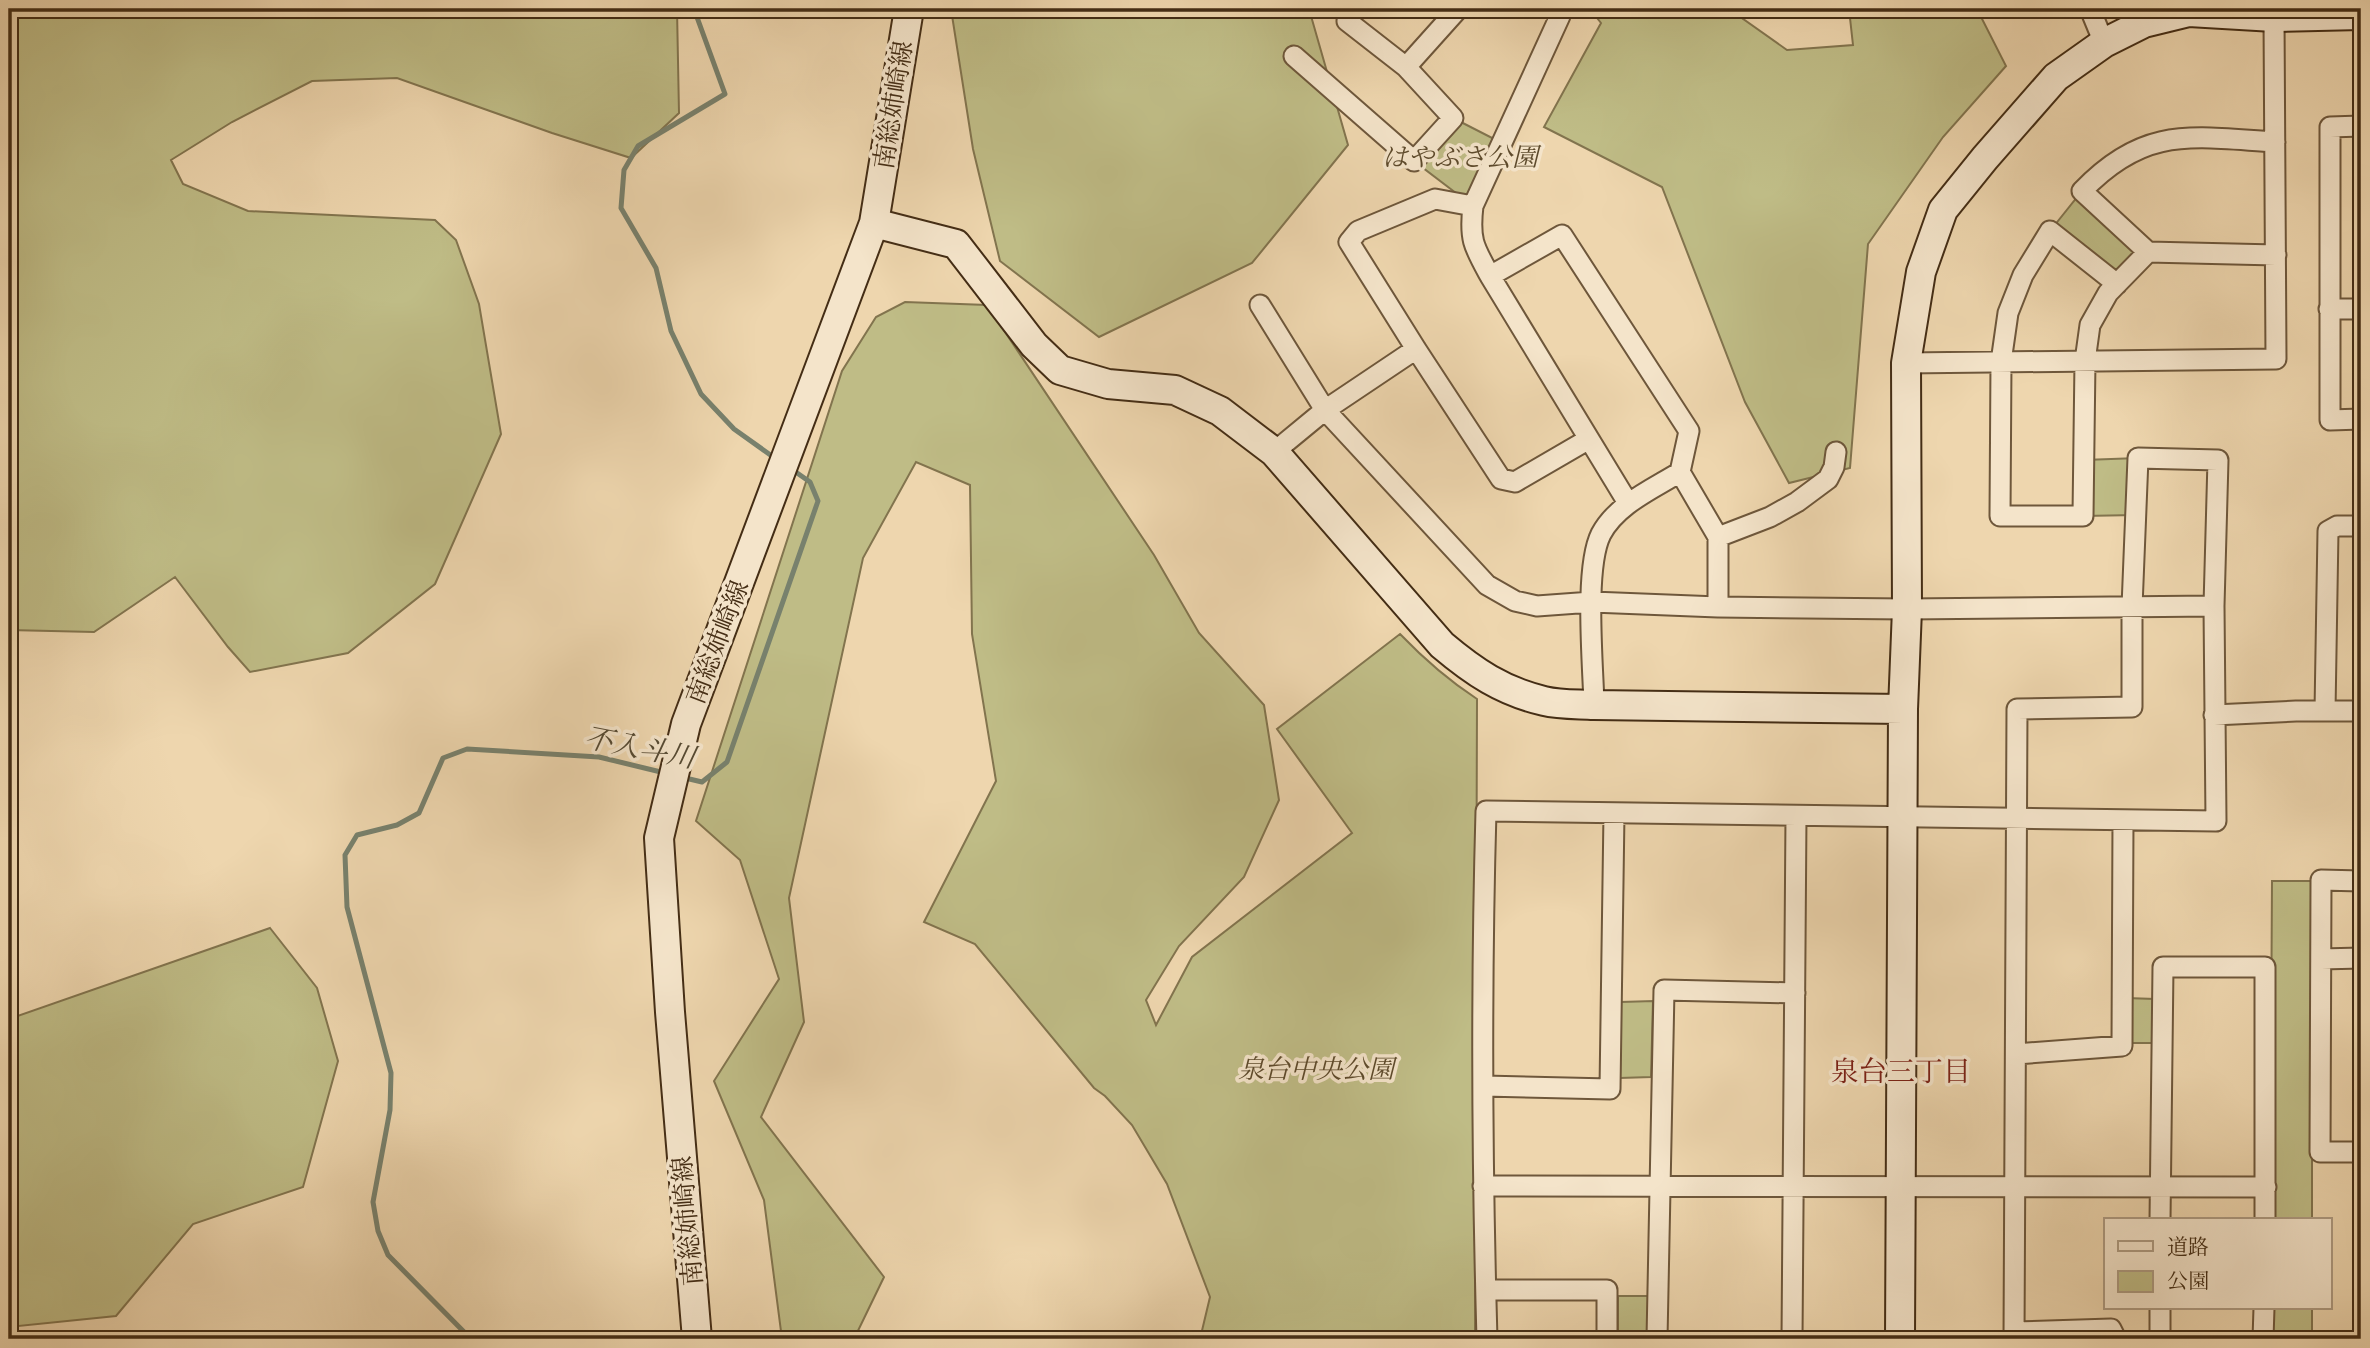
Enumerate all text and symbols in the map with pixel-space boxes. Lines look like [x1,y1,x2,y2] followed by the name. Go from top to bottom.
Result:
[866,38,921,172] street label: 南総姉崎線
[1382,140,1542,175] park label: はやぶさ公園
[678,575,757,709] street label: 南総姉崎線
[581,719,701,778] water label: 不入斗川
[1238,1052,1398,1087] park label: 泉台中央公園
[1831,1053,1971,1091] district label: 泉台三丁目
[664,1155,711,1287] street label: 南総姉崎線
[2104,1218,2332,1310] legend
[2167,1233,2209,1262] text: 道路
[2167,1267,2209,1296] text: 公園

